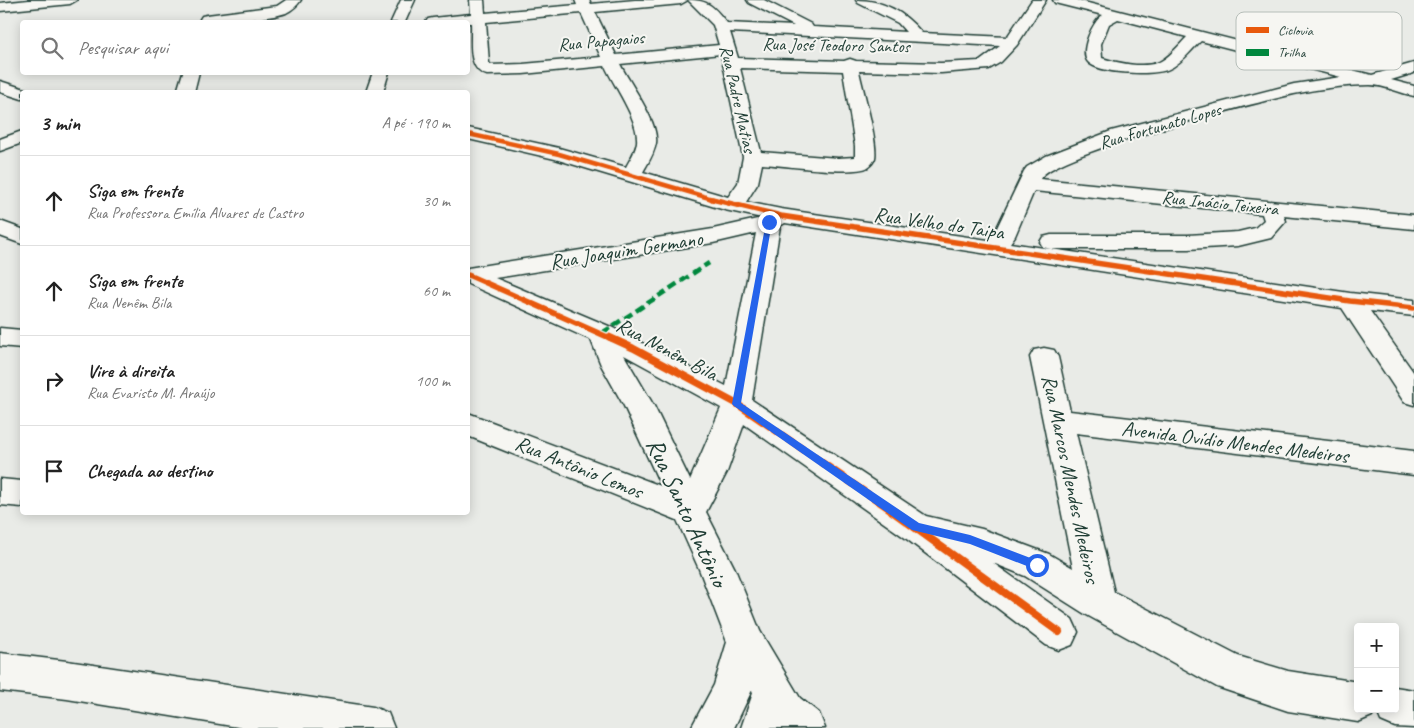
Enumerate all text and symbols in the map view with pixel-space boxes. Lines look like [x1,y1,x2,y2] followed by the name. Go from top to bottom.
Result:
[1236,12,1402,70] legend
[20,20,470,75] search box
[1278,22,1314,39] text: Ciclovia
[557,26,647,56] street label: Rua Papagaios
[762,33,912,57] street label: Rua José Teodoro Santos
[38,34,66,62] icon: search
[78,36,168,60] text: Pesquisar aqui
[715,43,761,157] street label: Rua Padre Matias
[1278,44,1307,61] text: Trilha
[1097,98,1225,154] street label: Rua Fortunato Lopes
[40,110,80,136] text: 3 min
[382,113,450,133] text: A pé · 190 m
[87,179,183,203] text: Siga em frente
[1161,186,1280,220] street label: Rua Inácio Teixeira
[40,187,68,215] icon: ahead
[423,191,450,211] text: 30 m
[872,201,1007,245] street label: Rua Velho do Taipa
[87,203,303,223] text: Rua Professora Emília Alvares de Castro
[758,211,781,234] route end
[548,225,706,275] street label: Rua Joaquim Germano
[87,269,183,293] text: Siga em frente
[40,277,68,305] icon: ahead
[423,281,450,301] text: 60 m
[87,293,171,313] text: Rua Nenêm Bila
[612,312,723,387] street label: Rua Nenêm Bila
[87,359,174,383] text: Vire à direita
[40,367,68,395] icon: right
[416,371,450,391] text: 100 m
[1036,373,1106,587] street label: Rua Marcos Mendes Medeiros
[87,383,214,403] text: Rua Evaristo M. Araújo
[1120,415,1352,469] street label: Avenida Ovídio Mendes Medeiros
[511,430,648,505] street label: Rua Antônio Lemos
[639,433,737,595] street label: Rua Santo Antônio
[40,457,68,485] icon: arrive
[87,459,213,483] text: Chegada ao destino
[1026,554,1049,577] route start
[1354,623,1399,713] map controls
[1354,623,1399,668] button: +
[1354,668,1399,713] button: −

